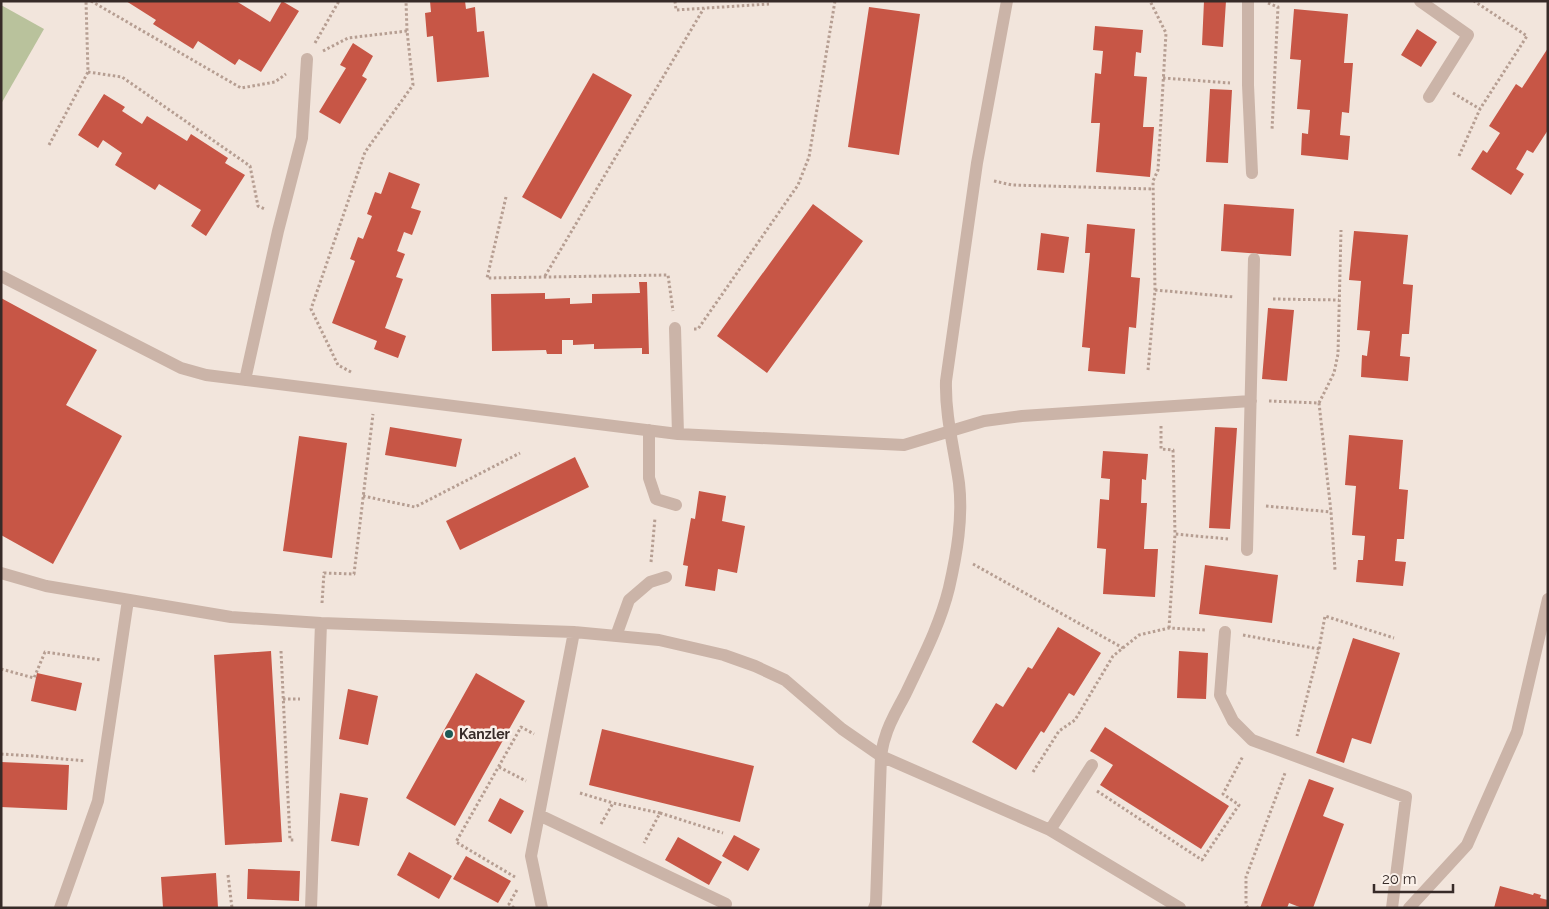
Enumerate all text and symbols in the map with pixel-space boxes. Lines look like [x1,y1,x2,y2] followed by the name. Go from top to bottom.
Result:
[459,726,511,742] place label: Kanzler
[443,728,455,740] marker: Kanzler
[1374,862,1453,894] scale bar
[1382,870,1417,888] text: 20 m

